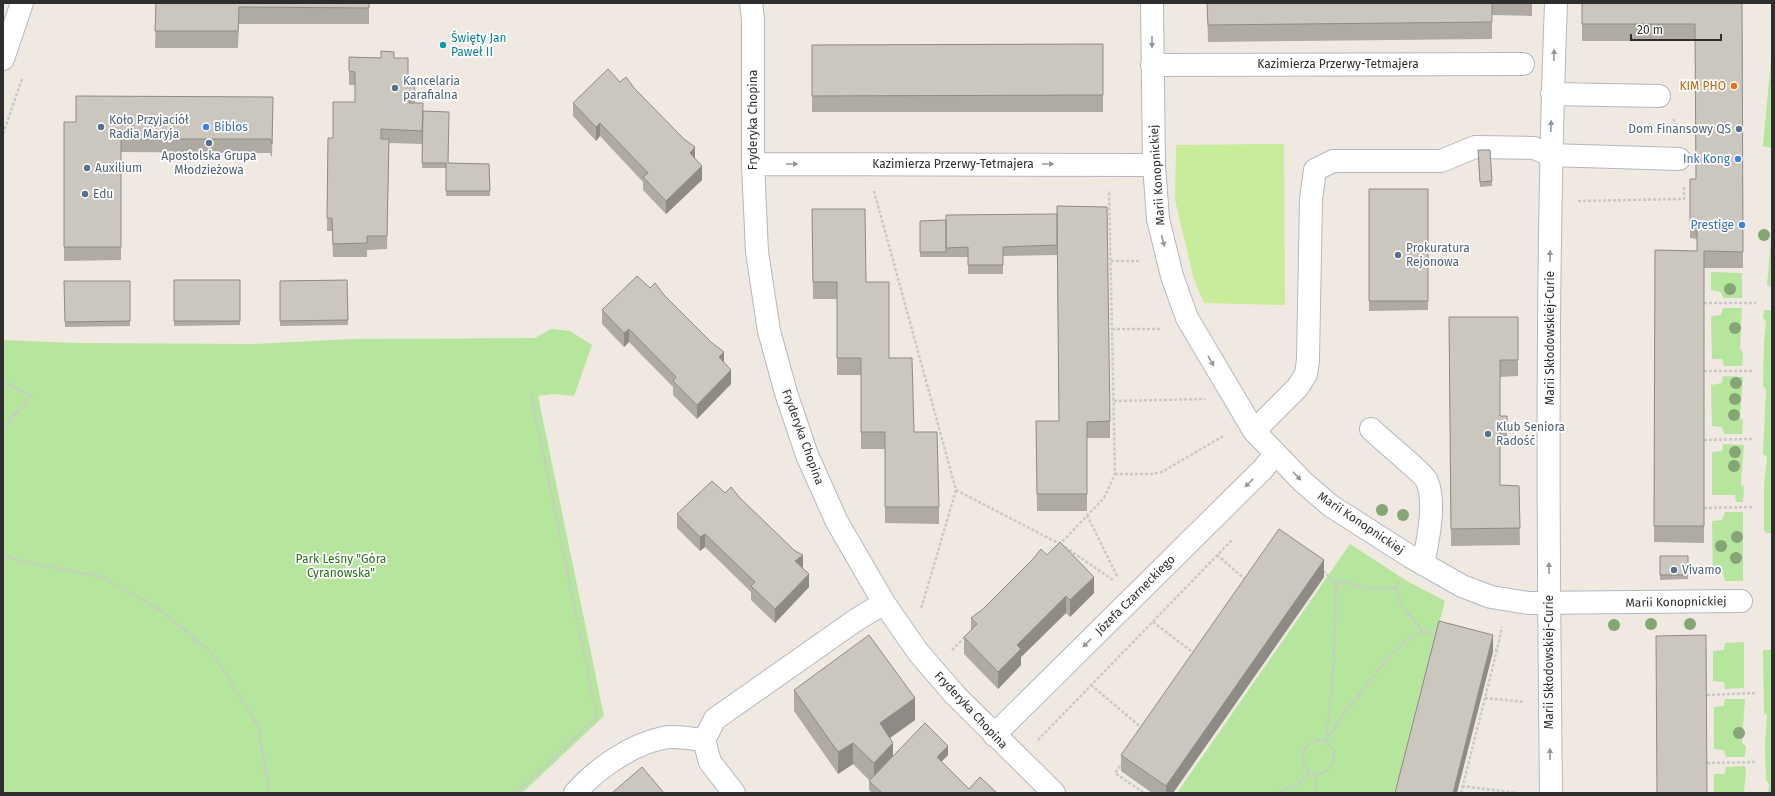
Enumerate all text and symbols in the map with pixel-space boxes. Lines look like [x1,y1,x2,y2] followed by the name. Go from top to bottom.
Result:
[1631,16,1721,42] scale bar
[1637,23,1663,37] text: 20 m
[451,30,507,59] place label: Święty Jan Paweł II
[1149,36,1155,49] one-way arrow
[438,40,448,50] marker: Święty Jan Paweł II
[1550,49,1557,61] one-way arrow
[1257,57,1419,71] street label: Kazimierza Przerwy-Tetmajera
[746,70,760,170] street label: Fryderyka Chopina
[403,74,460,102] place label: Kancelaria parafialna
[1679,79,1726,93] place label: KIM PHO
[1729,81,1739,91] marker: KIM PHO
[390,83,400,93] marker: Kancelaria parafialna
[109,113,189,141] place label: Koło Przyjaciół Radia Maryja
[214,120,248,134] place label: Biblos
[1548,120,1555,132] one-way arrow
[96,122,106,132] marker: Koło Przyjaciół Radia Maryja
[201,122,211,132] marker: Biblos
[1628,122,1731,136] place label: Dom Finansowy QS
[1146,124,1168,226] street label: Marii Konopnickiej
[1734,124,1744,134] marker: Dom Finansowy QS
[204,138,214,148] marker: Apostolska Grupa Młodzieżowa
[161,149,257,177] place label: Apostolska Grupa Młodzieżowa
[1683,152,1731,166] place label: Ink Kong
[1733,154,1743,164] marker: Ink Kong
[872,157,1034,171] street label: Kazimierza Przerwy-Tetmajera
[95,161,142,175] place label: Auxilium
[786,161,799,167] one-way arrow
[1042,161,1055,167] one-way arrow
[82,163,92,173] marker: Auxilium
[93,187,113,201] place label: Edu
[80,189,90,199] marker: Edu
[1691,218,1734,232] place label: Prestige
[1737,220,1747,230] marker: Prestige
[1161,235,1167,247] one-way arrow
[1406,241,1470,269] place label: Prokuratura Rejonowa
[1547,249,1553,262] one-way arrow
[1393,250,1403,260] marker: Prokuratura Rejonowa
[1543,271,1557,405] street label: Marii Skłodowskiej-Curie
[1208,355,1215,367] one-way arrow
[779,387,827,487] street label: Fryderyka Chopina
[1496,420,1565,448] place label: Klub Seniora Radość
[1483,429,1493,439] marker: Klub Seniora Radość
[1292,471,1302,481] one-way arrow
[1244,478,1254,487] one-way arrow
[1315,489,1407,557] street label: Marii Konopnickiej
[296,552,386,580] park label: Park Leśny "Góra Cyranowska"
[1092,552,1178,638] street label: Józefa Czarneckiego
[1546,561,1552,574] one-way arrow
[1682,563,1722,577] place label: Vivamo
[1669,565,1679,575] marker: Vivamo
[1625,594,1727,610] street label: Marii Konopnickiej
[1542,595,1556,729] street label: Marii Skłodowskiej-Curie
[1082,638,1092,648] one-way arrow
[932,668,1010,752] street label: Fryderyka Chopina
[1547,747,1553,760] one-way arrow

